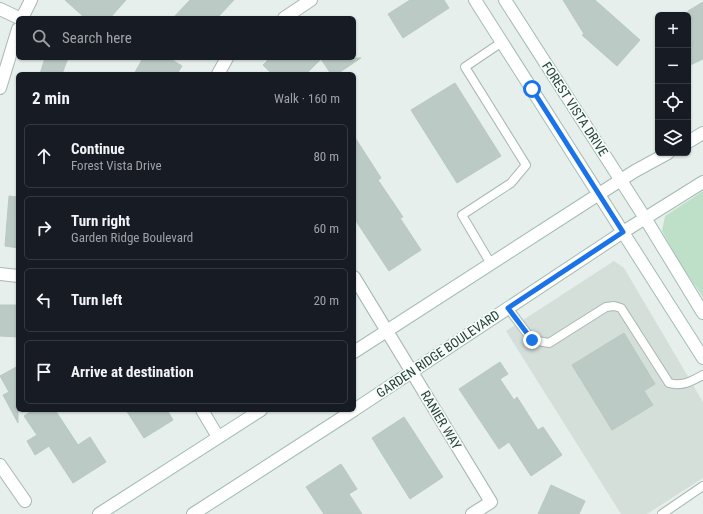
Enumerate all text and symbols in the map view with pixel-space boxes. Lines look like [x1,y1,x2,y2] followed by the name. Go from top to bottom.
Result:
[655,12,691,156] map controls
[655,12,691,48] button: +
[16,16,356,60] search box
[30,27,52,49] icon: search
[62,29,132,47] text: Search here
[655,48,691,84] button: −
[539,59,611,159] street label: FOREST VISTA DRIVE
[523,80,541,98] route start
[655,84,691,120] button: locate
[32,88,70,108] text: 2 min
[274,91,340,106] text: Walk · 160 m
[655,120,691,156] button: layers
[71,140,125,158] text: Continue
[33,145,55,167] icon: ahead
[313,149,339,164] text: 80 m
[71,158,162,173] text: Forest Vista Drive
[71,212,130,230] text: Turn right
[33,217,55,239] icon: right
[313,221,339,236] text: 60 m
[71,230,193,245] text: Garden Ridge Boulevard
[33,289,55,311] icon: left
[71,291,122,309] text: Turn left
[313,293,339,308] text: 20 m
[374,307,502,401] street label: GARDEN RIDGE BOULEVARD
[523,331,541,349] route end
[33,361,55,383] icon: arrive
[71,363,194,381] text: Arrive at destination
[418,388,464,452] street label: RANIER WAY

